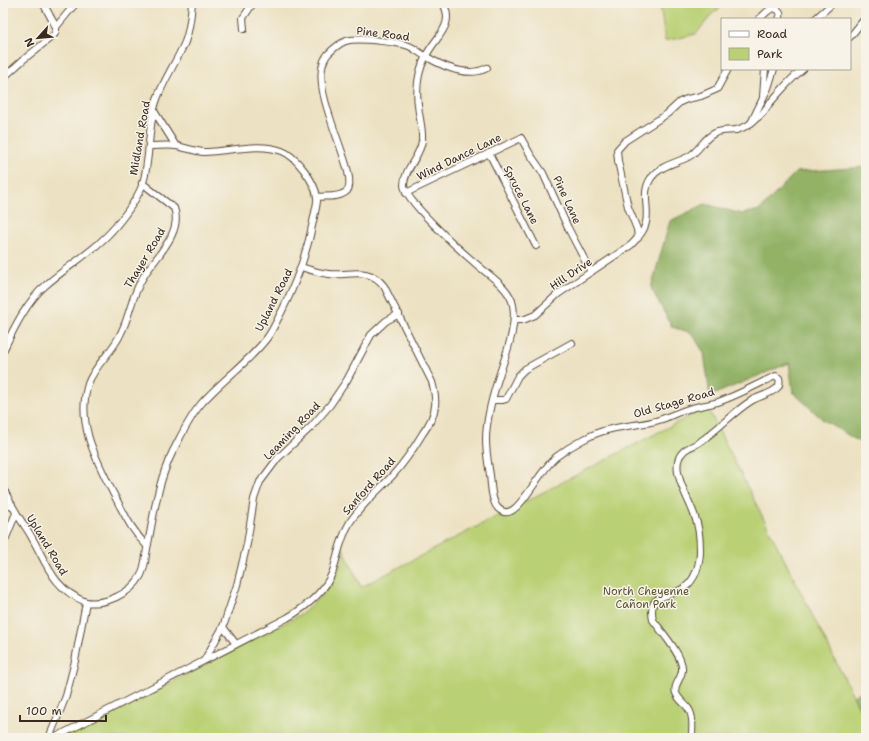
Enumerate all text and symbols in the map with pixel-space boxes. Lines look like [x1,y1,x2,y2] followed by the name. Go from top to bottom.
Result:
[18,18,58,58] north arrow
[721,18,851,70] legend
[356,23,411,45] street label: Pine Road
[757,26,788,42] text: Road
[21,35,38,50] text: N
[757,46,783,62] text: Park
[126,99,154,177] street label: Midland Road
[414,130,504,184] street label: Wind Dance Lane
[500,163,542,227] street label: Spruce Lane
[549,173,585,227] street label: Pine Lane
[121,225,169,291] street label: Thayer Road
[547,254,595,294] street label: Hill Drive
[252,266,296,334] street label: Upland Road
[632,384,716,422] street label: Old Stage Road
[260,398,324,463] street label: Leaming Road
[339,454,399,518] street label: Sanford Road
[23,512,71,578] street label: Upland Road
[603,584,689,612] park label: North Cheyenne Cañon Park
[20,697,106,723] scale bar
[26,703,62,719] text: 100 m

